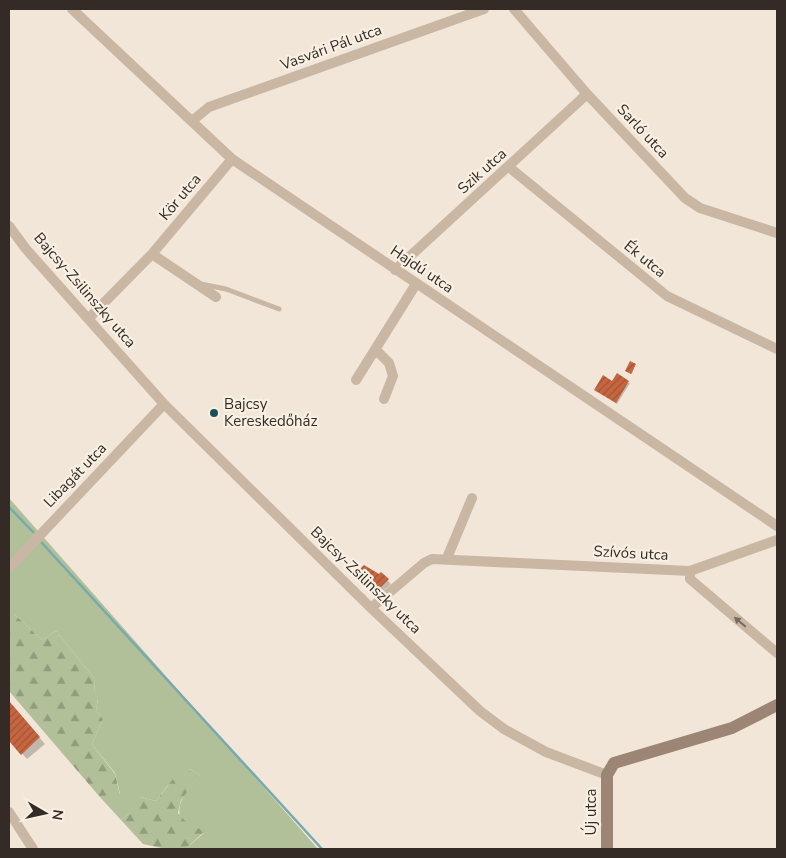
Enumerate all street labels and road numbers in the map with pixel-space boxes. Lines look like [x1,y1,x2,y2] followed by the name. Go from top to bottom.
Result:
[277,19,384,75] street label: Vasvári Pál utca
[613,99,673,163] street label: Sarló utca
[453,144,511,198] street label: Szik utca
[155,169,205,225] street label: Kör utca
[29,228,141,352] street label: Bajcsy-Zsilinszky utca
[620,236,670,282] street label: Ék utca
[386,240,458,298] street label: Hajdú utca
[39,438,111,512] street label: Libagát utca
[306,522,426,638] street label: Bajcsy-Zsilinszky utca
[593,541,669,565] street label: Szívós utca
[580,789,601,835] street label: Új utca

